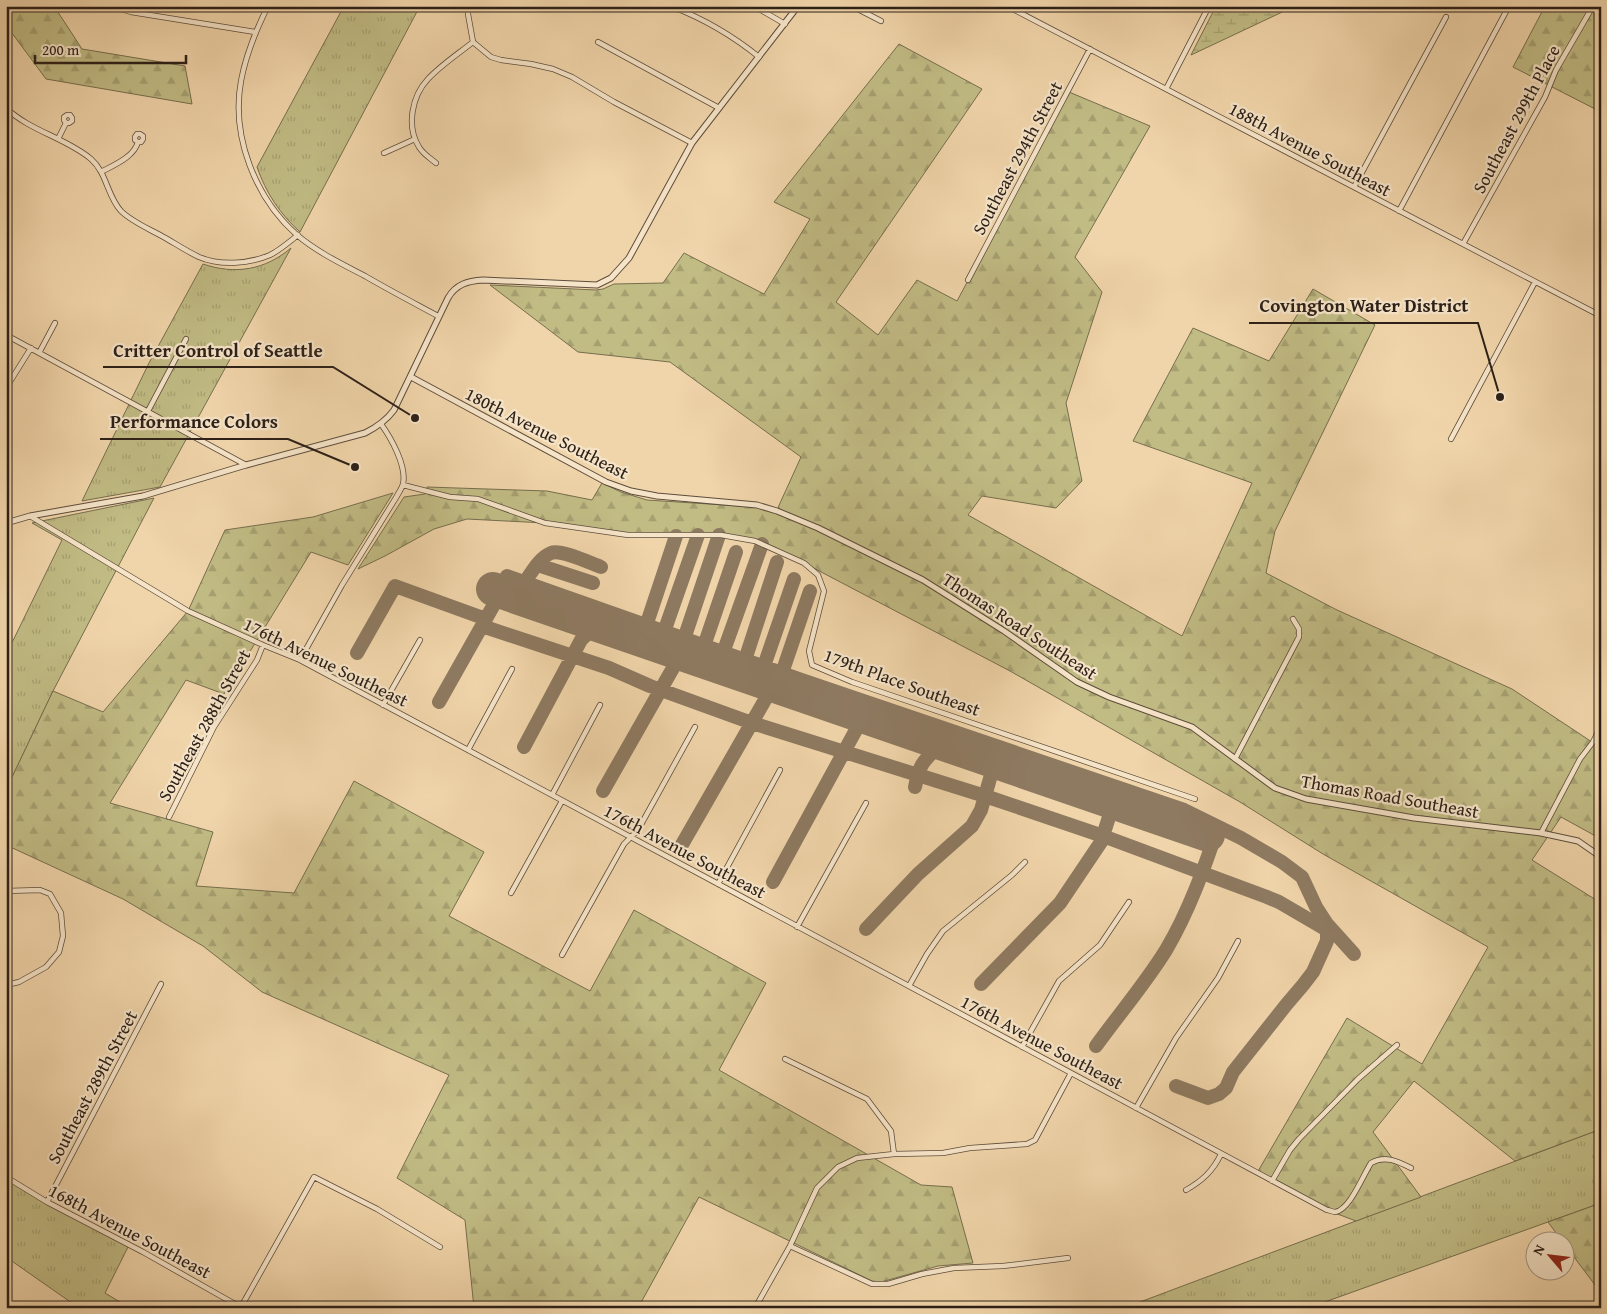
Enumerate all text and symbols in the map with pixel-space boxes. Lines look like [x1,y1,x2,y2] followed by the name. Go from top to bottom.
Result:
[35,32,186,64] scale bar
[42,39,80,60] text: 200 m
[1465,40,1567,198] street label: Southeast 299th Place
[965,76,1069,240] street label: Southeast 294th Street
[1224,95,1397,204] street label: 188th Avenue Southeast
[1249,289,1478,323] callout: Covington Water District
[1260,291,1469,319] text: Covington Water District
[103,333,333,367] callout: Critter Control of Seattle
[113,336,323,364] text: Critter Control of Seattle
[461,380,634,486] street label: 180th Avenue Southeast
[100,405,288,439] callout: Performance Colors
[110,407,278,435] text: Performance Colors
[937,566,1103,687] street label: Thomas Road Southeast
[239,610,414,714] street label: 176th Avenue Southeast
[820,641,985,723] street label: 179th Place Southeast
[151,643,257,806] street label: Southeast 288th Street
[1299,767,1482,825] street label: Thomas Road Southeast
[599,797,772,906] street label: 176th Avenue Southeast
[956,988,1129,1097] street label: 176th Avenue Southeast
[40,1005,144,1169] street label: Southeast 289th Street
[44,1177,217,1286] street label: 168th Avenue Southeast
[1524,1232,1574,1282] north arrow
[1527,1241,1550,1259] text: N

